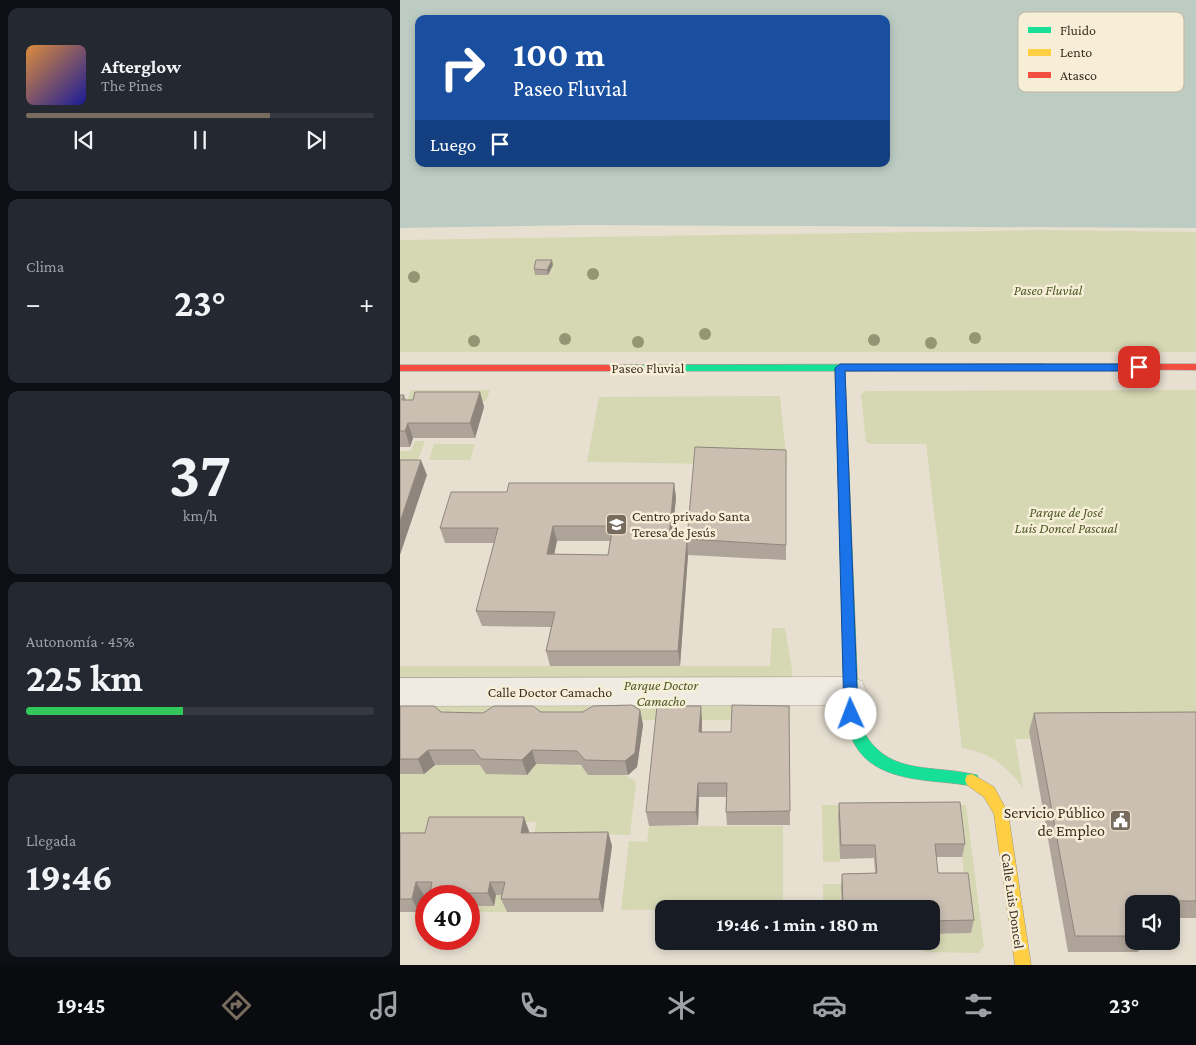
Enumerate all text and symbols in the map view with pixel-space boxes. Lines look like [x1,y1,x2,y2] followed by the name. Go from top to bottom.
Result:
[1018,12,1184,92] legend
[1060,22,1096,38] text: Fluido
[430,35,495,100] icon: right
[513,35,605,74] text: 100 m
[1060,44,1092,60] text: Lento
[101,56,181,77] text: Afterglow
[1060,67,1097,83] text: Atasco
[513,76,627,101] text: Paseo Fluvial
[101,77,162,94] text: The Pines
[70,126,98,154] icon: previous
[186,126,214,154] icon: pause
[302,126,330,154] icon: next
[486,130,514,158] icon: arrive
[430,134,476,155] text: Luego
[26,258,64,275] text: Clima
[174,282,226,324] text: 23°
[1014,282,1083,298] park label: Paseo Fluvial
[26,288,41,319] text: −
[359,288,374,319] text: +
[1118,346,1160,388] pin
[1125,353,1153,381] icon: arrive
[612,360,685,376] street label: Paseo Fluvial
[169,438,231,510] text: 37
[1015,504,1118,536] park label: Parque de José Luis Doncel Pascual
[183,507,217,524] text: km/h
[632,508,751,540] place label: Centro privado Santa Teresa de Jesús
[604,512,628,536] school or university icon: Centro privado Santa Teresa de Jesús
[26,633,135,650] text: Autonomía · 45%
[26,657,143,699] text: 225 km
[624,677,699,709] park label: Parque Doctor Camacho
[488,684,612,700] street label: Calle Doctor Camacho
[824,687,876,739] position arrow
[1004,804,1105,840] place label: Servicio Público de Empleo
[1109,809,1133,833] public building icon: Servicio Público de Empleo
[26,832,76,849] text: Llegada
[998,852,1028,950] street label: Calle Luis Doncel
[26,856,113,898] text: 19:46
[415,885,480,950] speed limit sign: 40
[1125,895,1180,950] map controls
[1125,895,1180,950] button: sound
[717,914,878,935] text: 19:46 · 1 min · 180 m
[219,988,254,1023] icon: directions
[367,988,402,1023] icon: music
[516,988,551,1023] icon: phone
[664,988,699,1023] icon: climate
[812,988,847,1023] icon: car
[961,988,996,1023] icon: filters
[57,993,106,1018] text: 19:45
[1109,993,1139,1018] text: 23°

